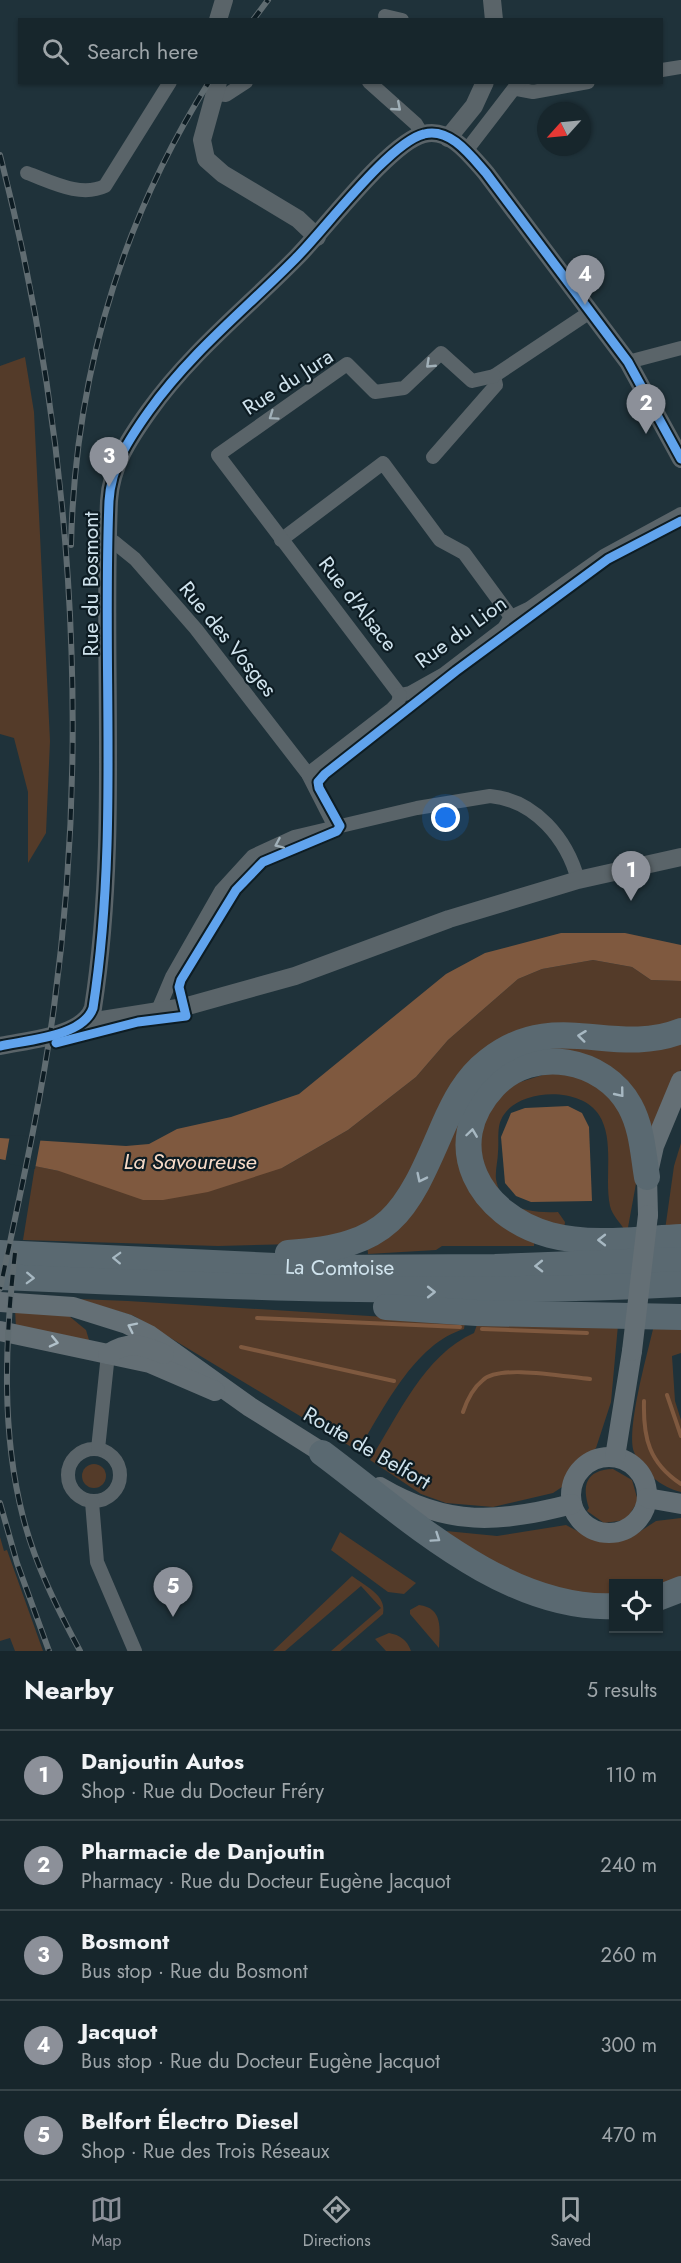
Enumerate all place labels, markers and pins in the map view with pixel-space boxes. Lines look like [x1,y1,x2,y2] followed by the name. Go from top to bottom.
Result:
[566,256,604,305] pin: 4
[626,384,666,434] pin: 2
[90,438,128,487] pin: 3
[612,852,650,901] pin: 1
[154,1568,192,1617] pin: 5

